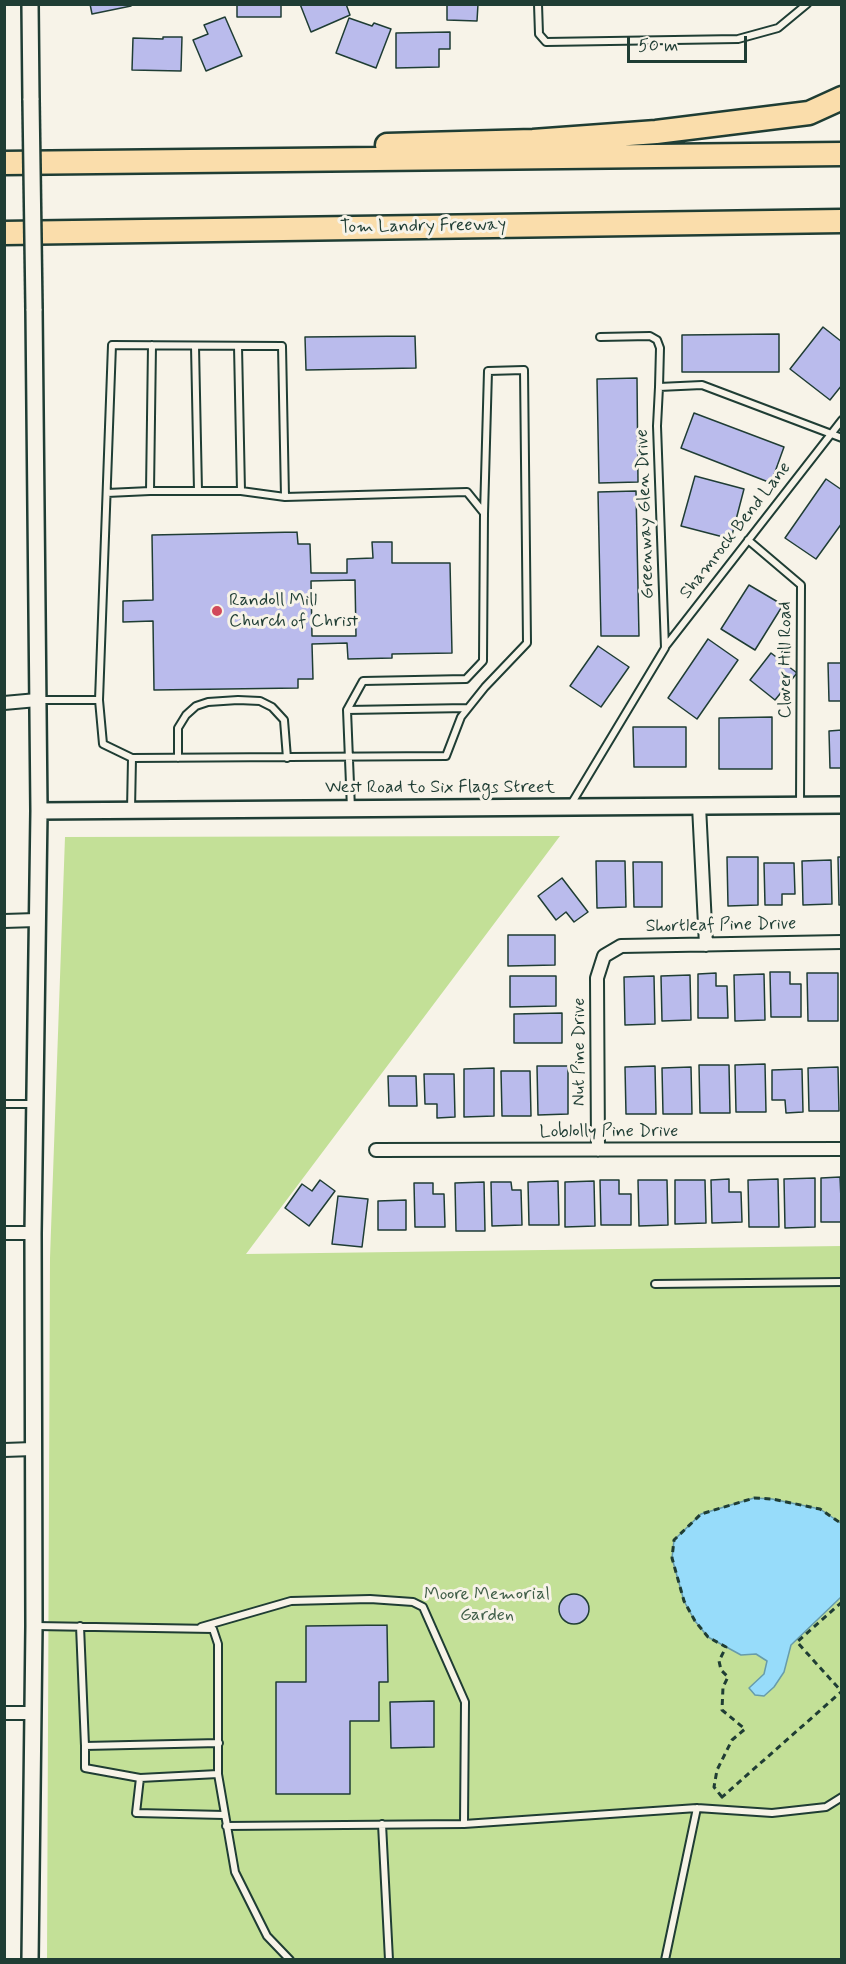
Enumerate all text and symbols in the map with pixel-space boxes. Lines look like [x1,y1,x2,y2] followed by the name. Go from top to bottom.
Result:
[630,24,750,62] scale bar
[638,34,678,58] text: 50 m
[340,215,506,239] street label: Tom Landry Freeway
[632,429,660,599] street label: Greenway Glen Drive
[676,458,796,604] street label: Shamrock Bend Lane
[229,590,358,632] place label: Randoll Mill Church of Christ
[775,601,797,719] street label: Clover Hill Road
[210,604,224,618] marker: Randoll Mill Church of Christ
[325,777,555,799] street label: West Road to Six Flags Street
[645,914,797,938] street label: Shortleaf Pine Drive
[569,998,591,1106] street label: Nut Pine Drive
[540,1121,678,1143] street label: Loblolly Pine Drive
[424,1584,550,1626] park label: Moore Memorial Garden

